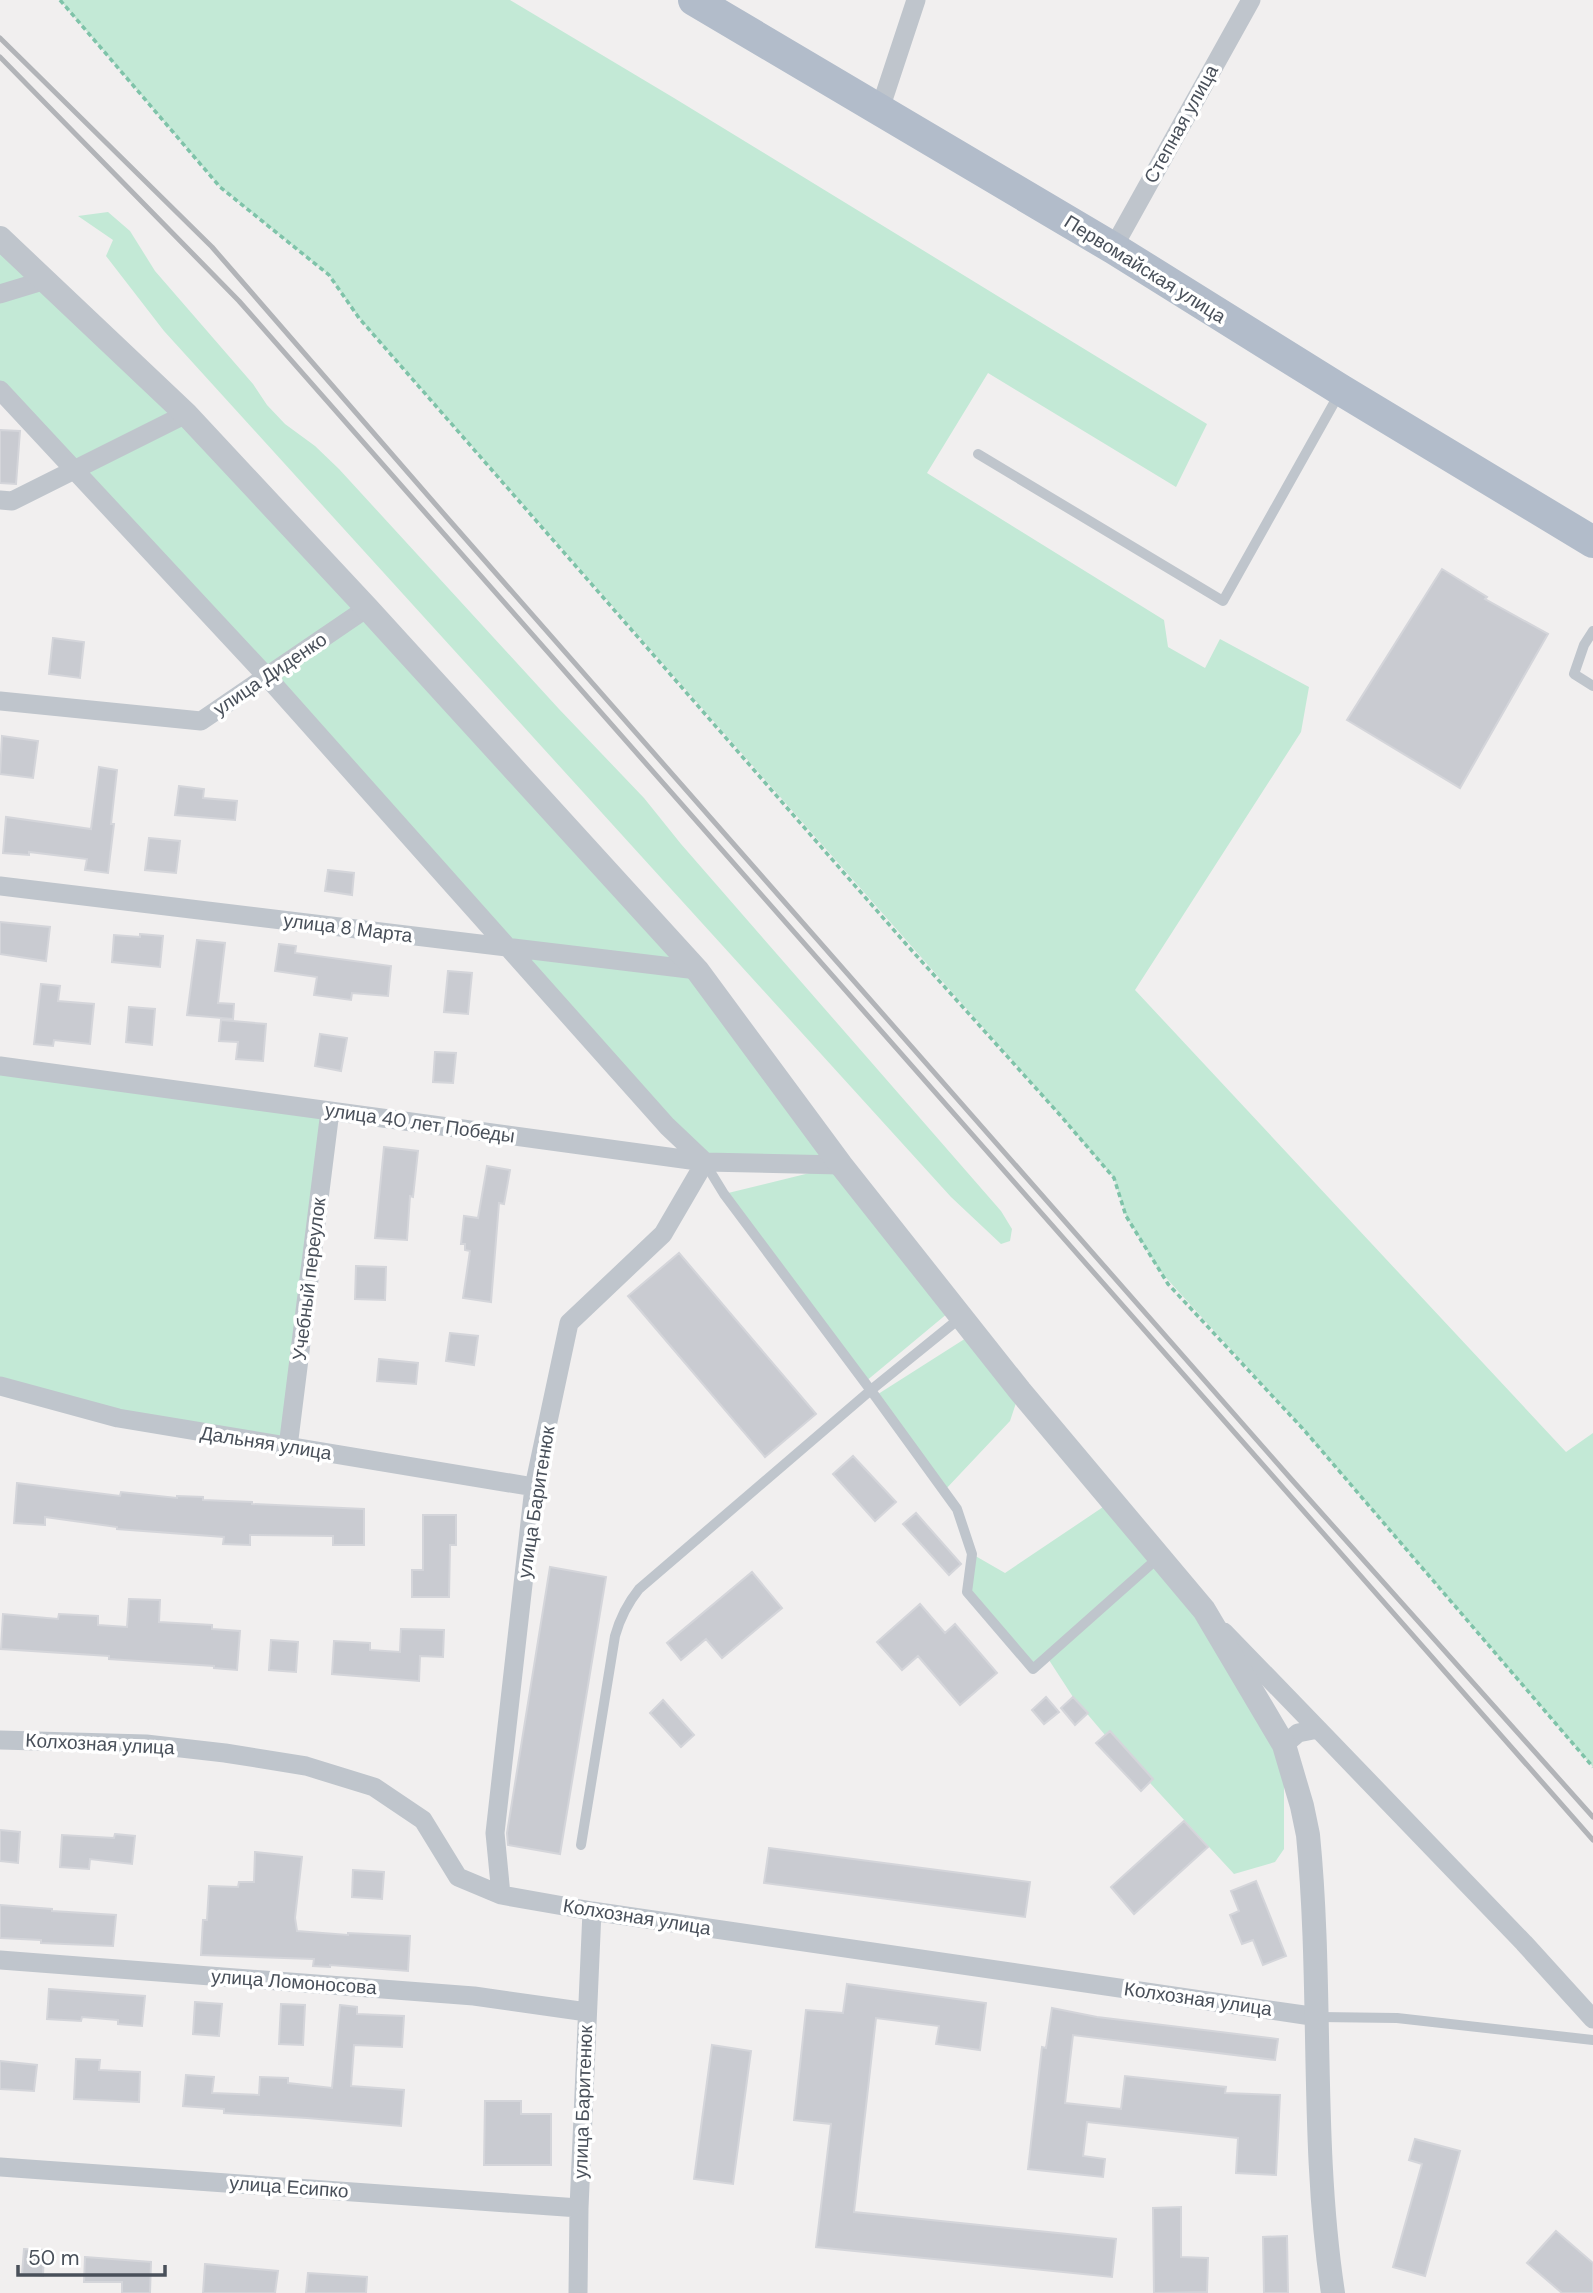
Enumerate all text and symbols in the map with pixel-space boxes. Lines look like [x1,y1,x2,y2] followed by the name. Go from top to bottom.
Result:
[1138,60,1224,188] street label: Степная улица
[1060,209,1231,329] street label: Первомайская улица
[208,627,332,721] street label: улица Диденко
[282,908,414,948] street label: улица 8 Марта
[323,1097,517,1149] street label: улица 40 лет Победы
[287,1195,331,1362] street label: Учебный переулок
[198,1420,334,1466] street label: Дальняя улица
[512,1424,560,1580] street label: улица Баритенюк
[25,1728,176,1760] street label: Колхозная улица
[561,1893,713,1941] street label: Колхозная улица
[210,1964,378,2000] street label: улица Ломоносова
[1122,1976,1274,2022] street label: Колхозная улица
[568,2024,598,2179] street label: улица Баритенюк
[229,2170,349,2204] street label: улица Есипко
[18,2234,164,2278] scale bar
[28,2244,79,2272] text: 50 m

